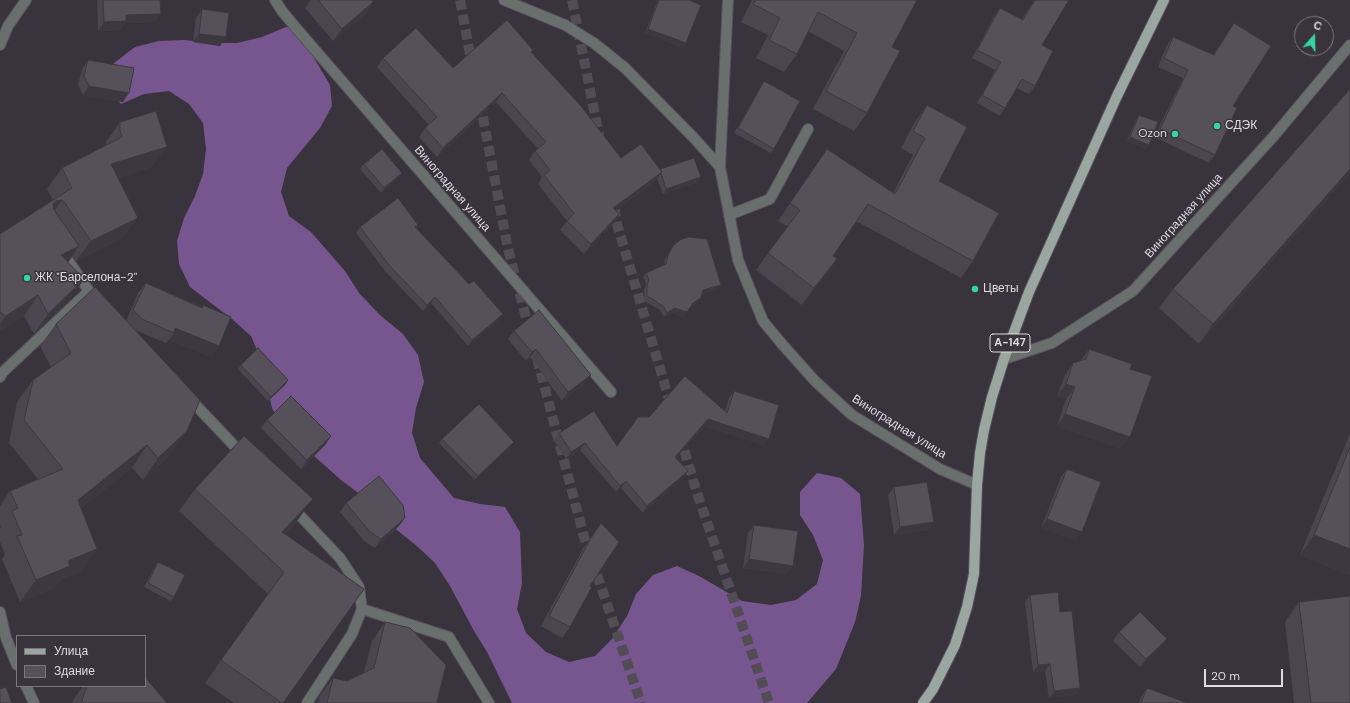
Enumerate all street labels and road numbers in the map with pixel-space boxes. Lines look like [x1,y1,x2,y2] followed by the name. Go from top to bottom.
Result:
[411,143,493,235] street label: Виноградная улица
[1142,171,1226,261] street label: Виноградная улица
[990,334,1030,352] road number: А-147
[849,392,949,462] street label: Виноградная улица

